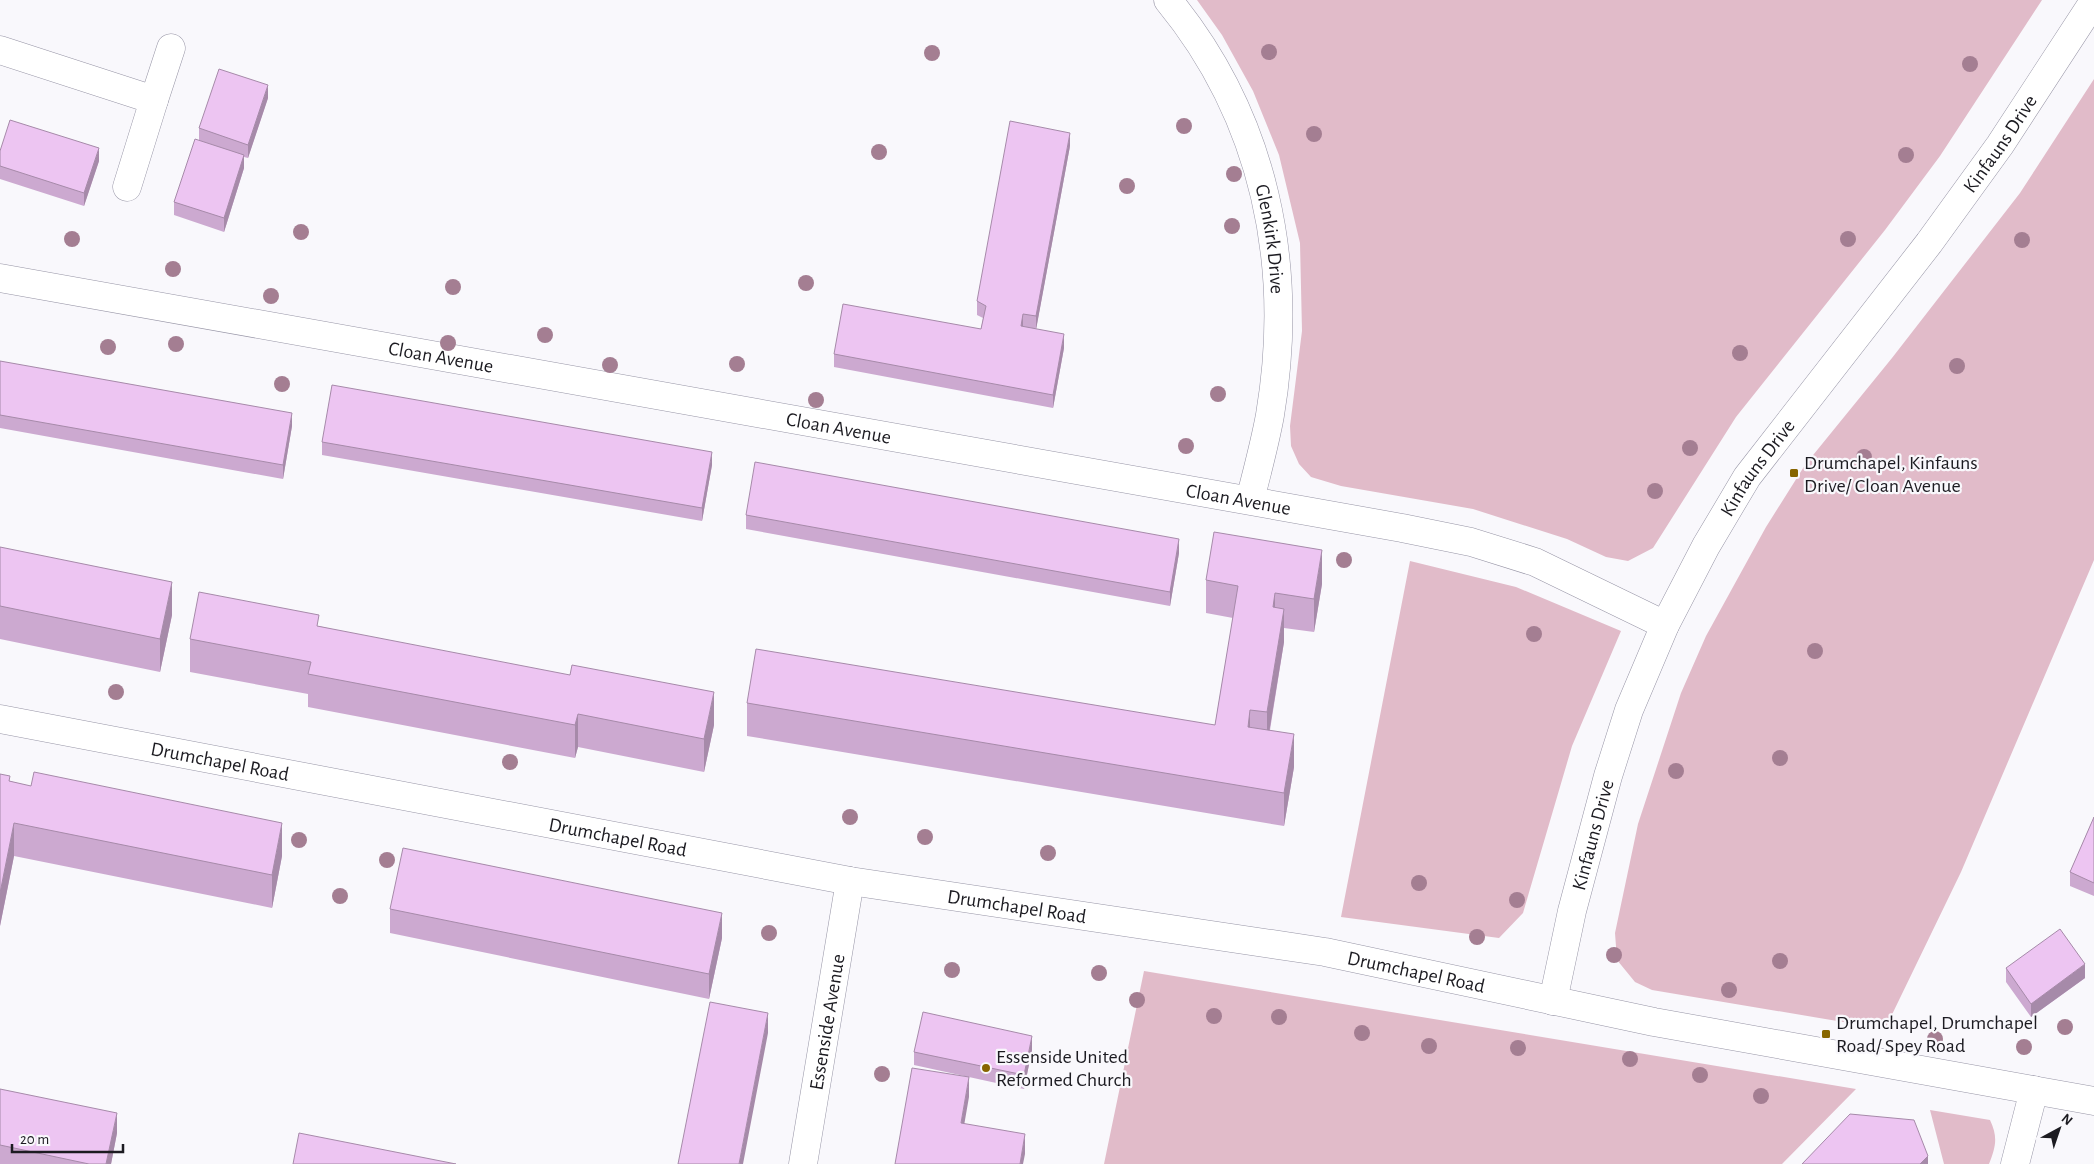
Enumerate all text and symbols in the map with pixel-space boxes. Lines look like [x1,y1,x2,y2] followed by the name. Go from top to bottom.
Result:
[1960,92,2041,197] street label: Kinfauns Drive
[1251,182,1287,294] street label: Glenkirk Drive
[387,338,495,377] street label: Cloan Avenue
[785,409,893,448] street label: Cloan Avenue
[1717,416,1799,520] street label: Kinfauns Drive
[1804,453,1978,496] place label: Drumchapel, Kinfauns Drive/ Cloan Avenue
[1788,467,1800,479] marker: Drumchapel, Kinfauns Drive/ Cloan Avenue
[1184,481,1292,519] street label: Cloan Avenue
[149,739,291,785] street label: Drumchapel Road
[1569,777,1618,892] street label: Kinfauns Drive
[547,815,688,861] street label: Drumchapel Road
[946,887,1088,927] street label: Drumchapel Road
[1345,948,1487,997] street label: Drumchapel Road
[806,953,849,1092] street label: Essenside Avenue
[1836,1013,2038,1056] place label: Drumchapel, Drumchapel Road/ Spey Road
[1820,1028,1832,1040] marker: Drumchapel, Drumchapel Road/ Spey Road
[996,1047,1132,1090] place label: Essenside United Reformed Church
[980,1062,992,1074] marker: Essenside United Reformed Church
[2034,1104,2084,1154] north arrow
[2058,1111,2075,1128] text: N
[12,1122,124,1154] scale bar
[20,1132,49,1147] text: 20 m

